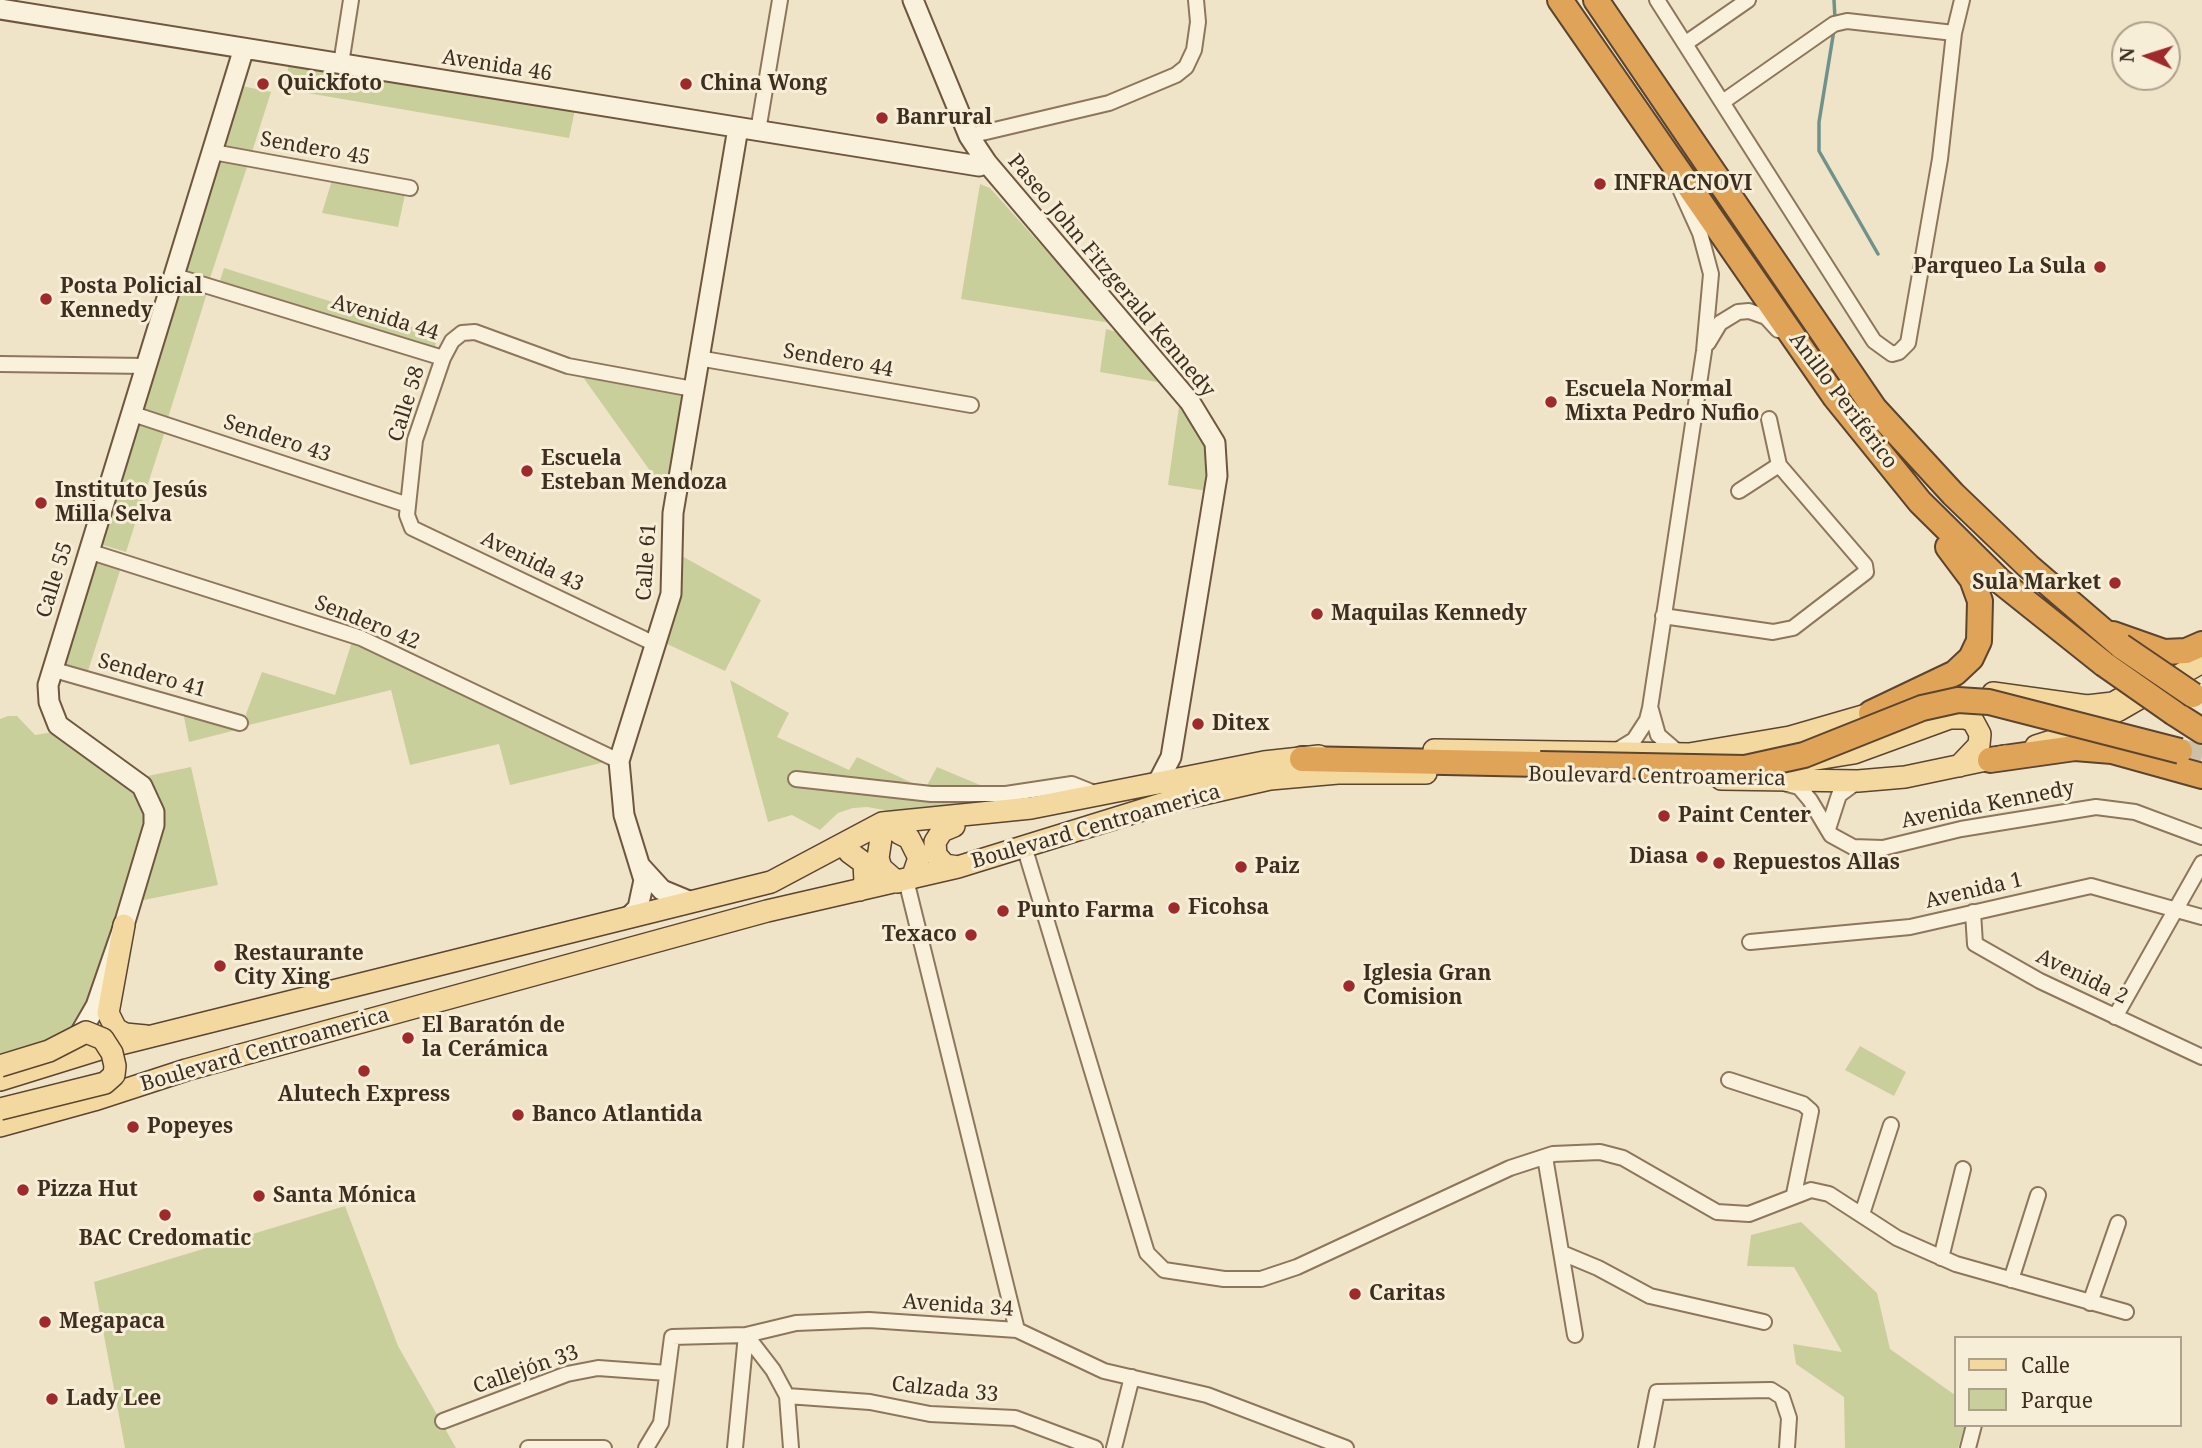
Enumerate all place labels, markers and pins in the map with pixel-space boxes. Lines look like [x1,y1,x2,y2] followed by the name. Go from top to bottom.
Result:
[277,71,382,97] place label: Quickfoto
[700,71,827,97] place label: China Wong
[255,76,271,92] marker: Quickfoto
[678,76,694,92] marker: China Wong
[896,105,992,131] place label: Banrural
[874,110,890,126] marker: Banrural
[1614,171,1752,197] place label: INFRACNOVI
[1592,176,1608,192] marker: INFRACNOVI
[1913,254,2086,280] place label: Parqueo La Sula
[2092,259,2108,275] marker: Parqueo La Sula
[60,274,202,324] place label: Posta Policial Kennedy
[38,291,54,307] marker: Posta Policial Kennedy
[1565,377,1759,427] place label: Escuela Normal Mixta Pedro Nufio
[1543,394,1559,410] marker: Escuela Normal Mixta Pedro Nufio
[541,446,727,496] place label: Escuela Esteban Mendoza
[519,463,535,479] marker: Escuela Esteban Mendoza
[55,478,207,528] place label: Instituto Jesús Milla Selva
[33,495,49,511] marker: Instituto Jesús Milla Selva
[1972,570,2101,596] place label: Sula Market
[2107,575,2123,591] marker: Sula Market
[1331,601,1527,627] place label: Maquilas Kennedy
[1309,606,1325,622] marker: Maquilas Kennedy
[1212,711,1270,737] place label: Ditex
[1190,716,1206,732] marker: Ditex
[1678,803,1811,829] place label: Paint Center
[1656,808,1672,824] marker: Paint Center
[1629,844,1688,870] place label: Diasa
[1694,849,1710,865] marker: Diasa
[1733,850,1900,876] place label: Repuestos Allas
[1255,854,1299,880] place label: Paiz
[1711,855,1727,871] marker: Repuestos Allas
[1233,859,1249,875] marker: Paiz
[1188,895,1269,921] place label: Ficohsa
[1017,898,1154,924] place label: Punto Farma
[1166,900,1182,916] marker: Ficohsa
[995,903,1011,919] marker: Punto Farma
[882,922,957,948] place label: Texaco
[963,927,979,943] marker: Texaco
[234,941,364,991] place label: Restaurante City Xing
[212,958,228,974] marker: Restaurante City Xing
[1363,961,1491,1011] place label: Iglesia Gran Comision
[1341,978,1357,994] marker: Iglesia Gran Comision
[422,1013,565,1063] place label: El Baratón de la Cerámica
[400,1030,416,1046] marker: El Baratón de la Cerámica
[356,1063,372,1079] marker: Alutech Express
[278,1082,450,1108] place label: Alutech Express
[532,1102,703,1128] place label: Banco Atlantida
[510,1107,526,1123] marker: Banco Atlantida
[147,1114,233,1140] place label: Popeyes
[125,1119,141,1135] marker: Popeyes
[37,1177,138,1203] place label: Pizza Hut
[15,1182,31,1198] marker: Pizza Hut
[273,1183,416,1209] place label: Santa Mónica
[251,1188,267,1204] marker: Santa Mónica
[157,1207,173,1223] marker: BAC Credomatic
[79,1226,251,1252] place label: BAC Credomatic
[1369,1281,1445,1307] place label: Caritas
[1347,1286,1363,1302] marker: Caritas
[59,1309,165,1335] place label: Megapaca
[37,1314,53,1330] marker: Megapaca
[66,1386,161,1412] place label: Lady Lee
[44,1391,60,1407] marker: Lady Lee

